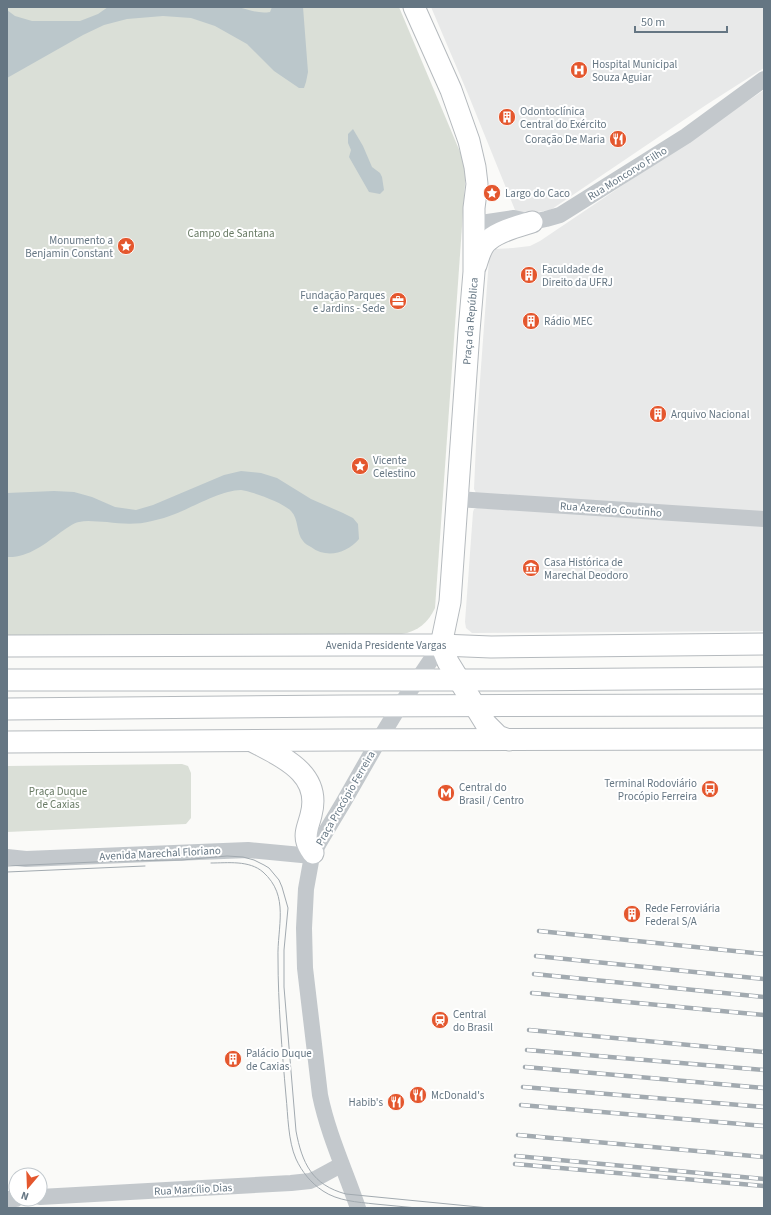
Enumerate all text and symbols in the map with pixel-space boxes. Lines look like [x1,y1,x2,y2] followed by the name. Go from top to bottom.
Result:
[635,8,727,34] scale bar
[641,14,665,31] text: 50 m
[592,57,677,85] place label: Hospital Municipal Souza Aguiar
[569,60,589,80] hospital icon: Hospital Municipal Souza Aguiar
[520,104,606,132] place label: Odontoclínica Central do Exército
[497,107,517,127] building icon: Odontoclínica Central do Exército
[608,129,628,149] restaurant icon: Coração De Maria
[525,132,605,147] place label: Coração De Maria
[585,143,670,204] street label: Rua Moncorvo Filho
[482,183,502,203] place icon: Largo do Caco
[505,186,570,201] place label: Largo do Caco
[188,226,275,241] park label: Campo de Santana
[25,233,113,261] place label: Monumento a Benjamin Constant
[116,236,136,256] place icon: Monumento a Benjamin Constant
[542,262,613,290] place label: Faculdade de Direito da UFRJ
[519,265,539,285] building icon: Faculdade de Direito da UFRJ
[459,277,482,365] street label: Praça da República
[300,288,386,316] place label: Fundação Parques e Jardins - Sede
[388,291,408,311] office icon: Fundação Parques e Jardins - Sede
[521,311,541,331] building icon: Rádio MEC
[544,314,593,329] place label: Rádio MEC
[648,404,668,424] building icon: Arquivo Nacional
[671,407,750,422] place label: Arquivo Nacional
[373,453,416,481] place label: Vicente Celestino
[350,456,370,476] place icon: Vicente Celestino
[560,498,662,521] street label: Rua Azeredo Coutinho
[544,555,628,583] place label: Casa Histórica de Marechal Deodoro
[521,558,541,578] museum icon: Casa Histórica de Marechal Deodoro
[326,638,447,653] street label: Avenida Presidente Vargas
[312,748,379,848] street label: Praça Procópio Ferreira
[604,776,697,804] place label: Terminal Rodoviário Procópio Ferreira
[700,779,720,799] bus stop icon: Terminal Rodoviário Procópio Ferreira
[459,780,524,808] place label: Central do Brasil / Centro
[436,783,456,803] metro station icon: Central do Brasil / Centro
[29,784,88,812] park label: Praça Duque de Caxias
[99,843,221,864] street label: Avenida Marechal Floriano
[645,901,720,929] place label: Rede Ferroviária Federal S/A
[622,904,642,924] building icon: Rede Ferroviária Federal S/A
[453,1007,493,1035] place label: Central do Brasil
[430,1010,450,1030] station icon: Central do Brasil
[246,1046,312,1074] place label: Palácio Duque de Caxias
[223,1049,243,1069] building icon: Palácio Duque de Caxias
[408,1085,428,1105] restaurant icon: McDonald's
[431,1088,485,1103] place label: McDonald's
[386,1092,406,1112] restaurant icon: Habib's
[349,1095,383,1110] place label: Habib's
[8,1167,48,1207] north arrow
[154,1180,233,1199] street label: Rua Marcílio Dias
[19,1188,31,1204] text: N

